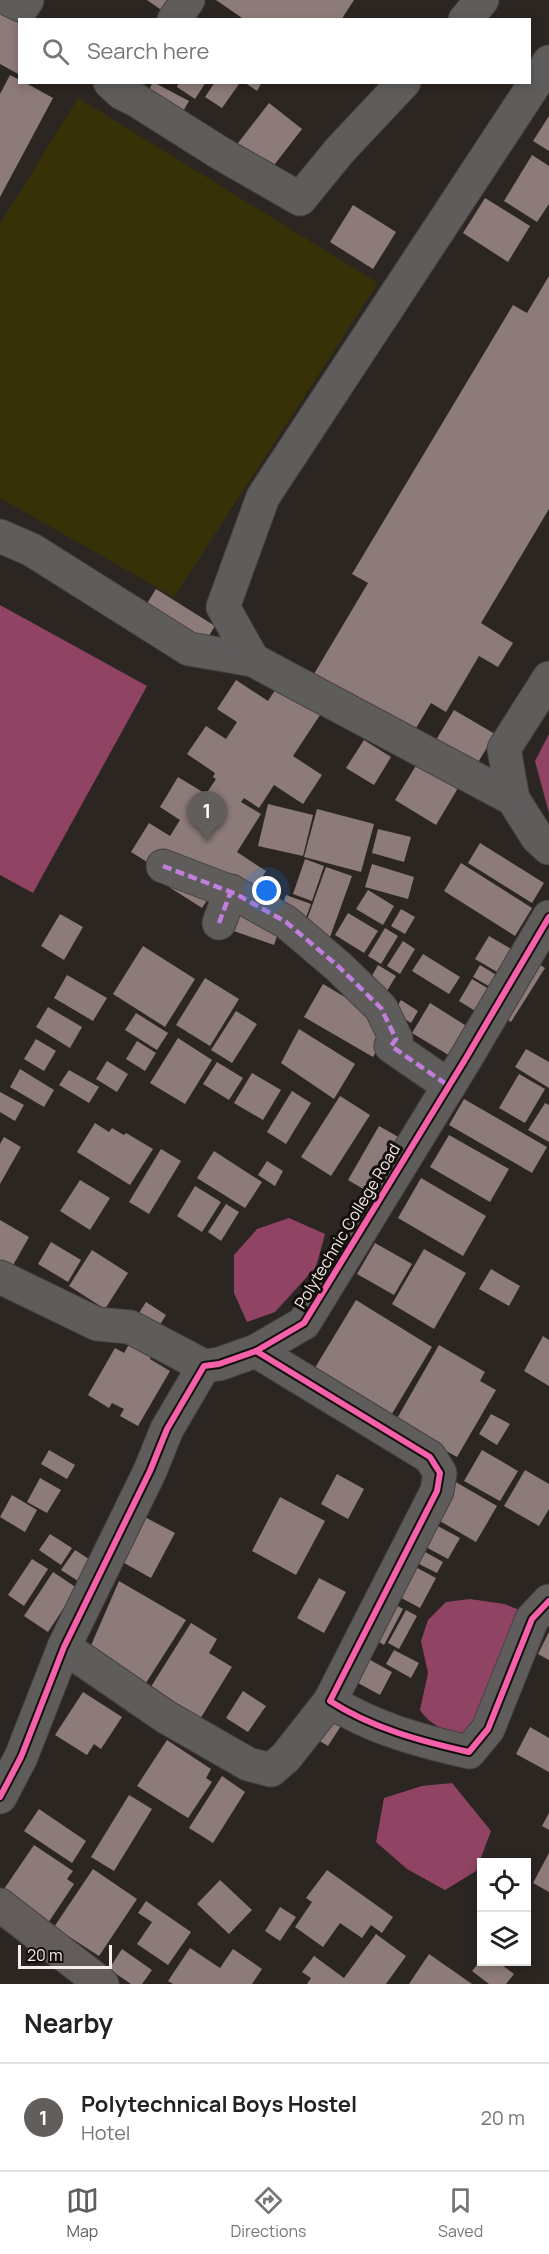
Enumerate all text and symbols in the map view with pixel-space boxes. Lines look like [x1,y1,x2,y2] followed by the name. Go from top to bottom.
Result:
[18,18,531,84] search box
[39,35,72,68] icon: search
[87,36,209,66] text: Search here
[188,792,226,841] pin: 1
[252,876,281,905] your location
[289,1139,405,1313] street label: Polytechnic College Road
[477,1858,531,1966] map controls
[477,1858,531,1912] button: locate
[477,1912,531,1966] button: layers
[18,1942,112,1970] scale bar
[27,1944,63,1966] text: 20 m
[24,2005,113,2041] text: Nearby
[81,2089,357,2119] text: Polytechnical Boys Hostel
[39,2104,48,2131] text: 1
[480,2104,525,2131] text: 20 m
[81,2119,131,2146] text: Hotel
[66,2184,99,2242] tab: Map
[231,2184,306,2242] tab: Directions
[438,2184,483,2242] tab: Saved

